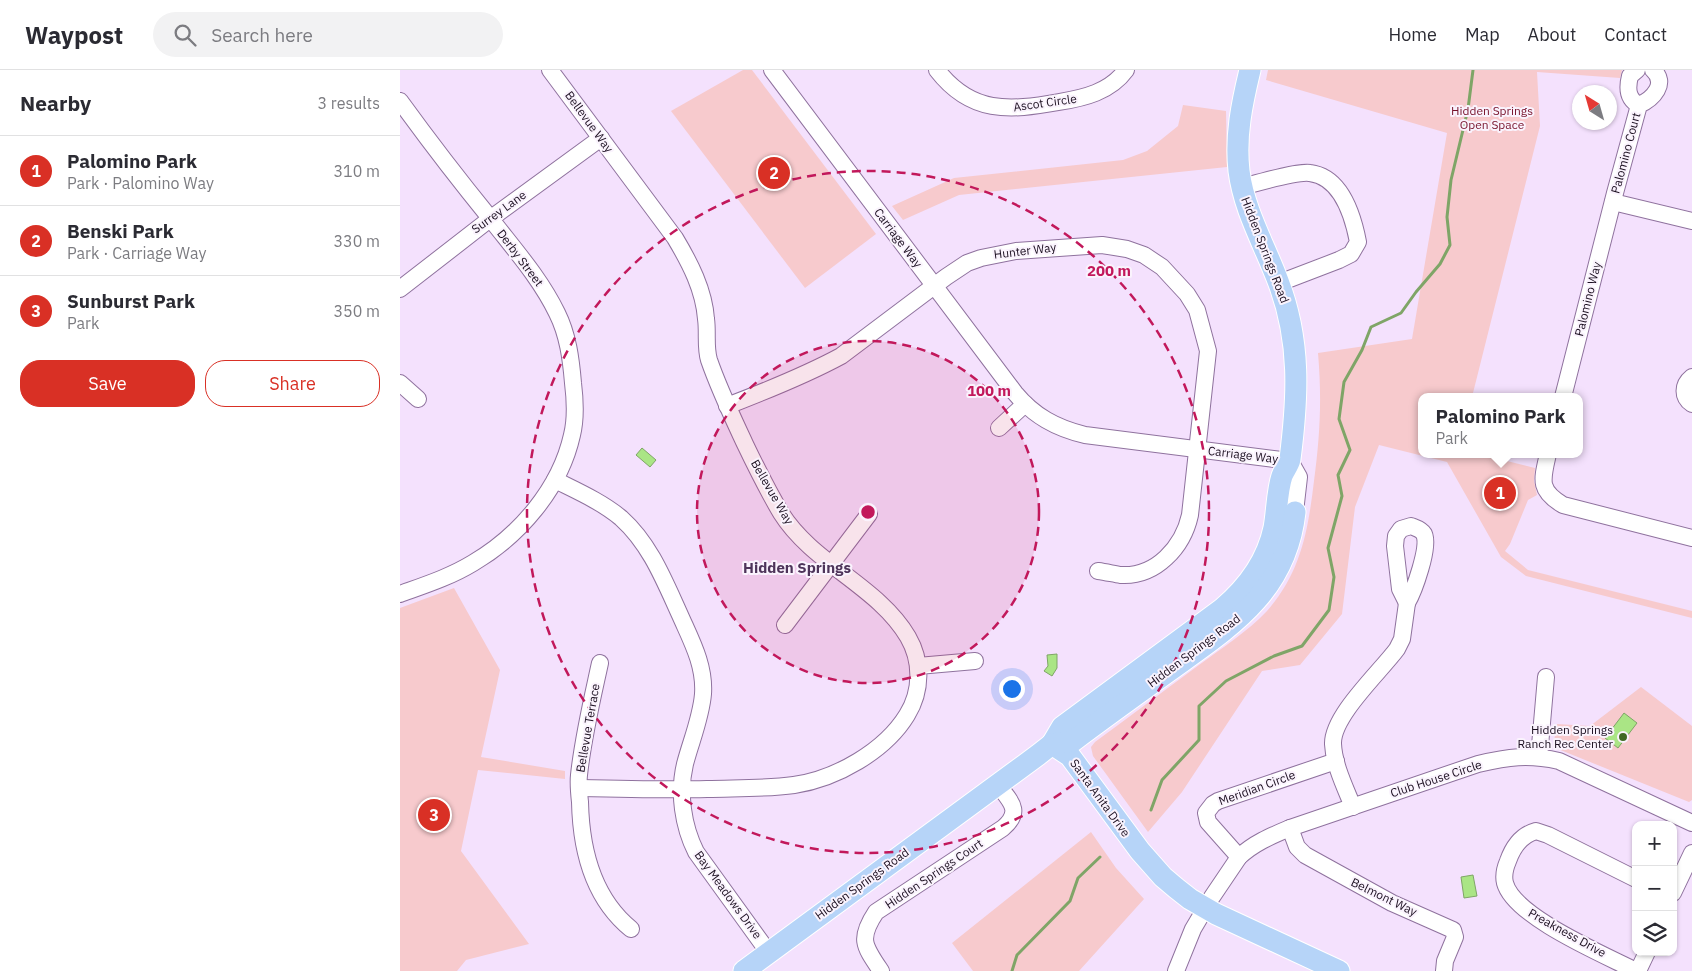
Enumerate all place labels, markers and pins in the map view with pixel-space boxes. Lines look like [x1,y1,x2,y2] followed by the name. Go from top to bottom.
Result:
[758,154,790,192] pin: 2
[1484,474,1516,512] pin: 1
[859,503,877,521] centre of rings
[1518,722,1614,751] place label: Hidden Springs Ranch Rec Center
[1617,731,1629,743] marker: Hidden Springs Ranch Rec Center
[418,796,450,834] pin: 3

